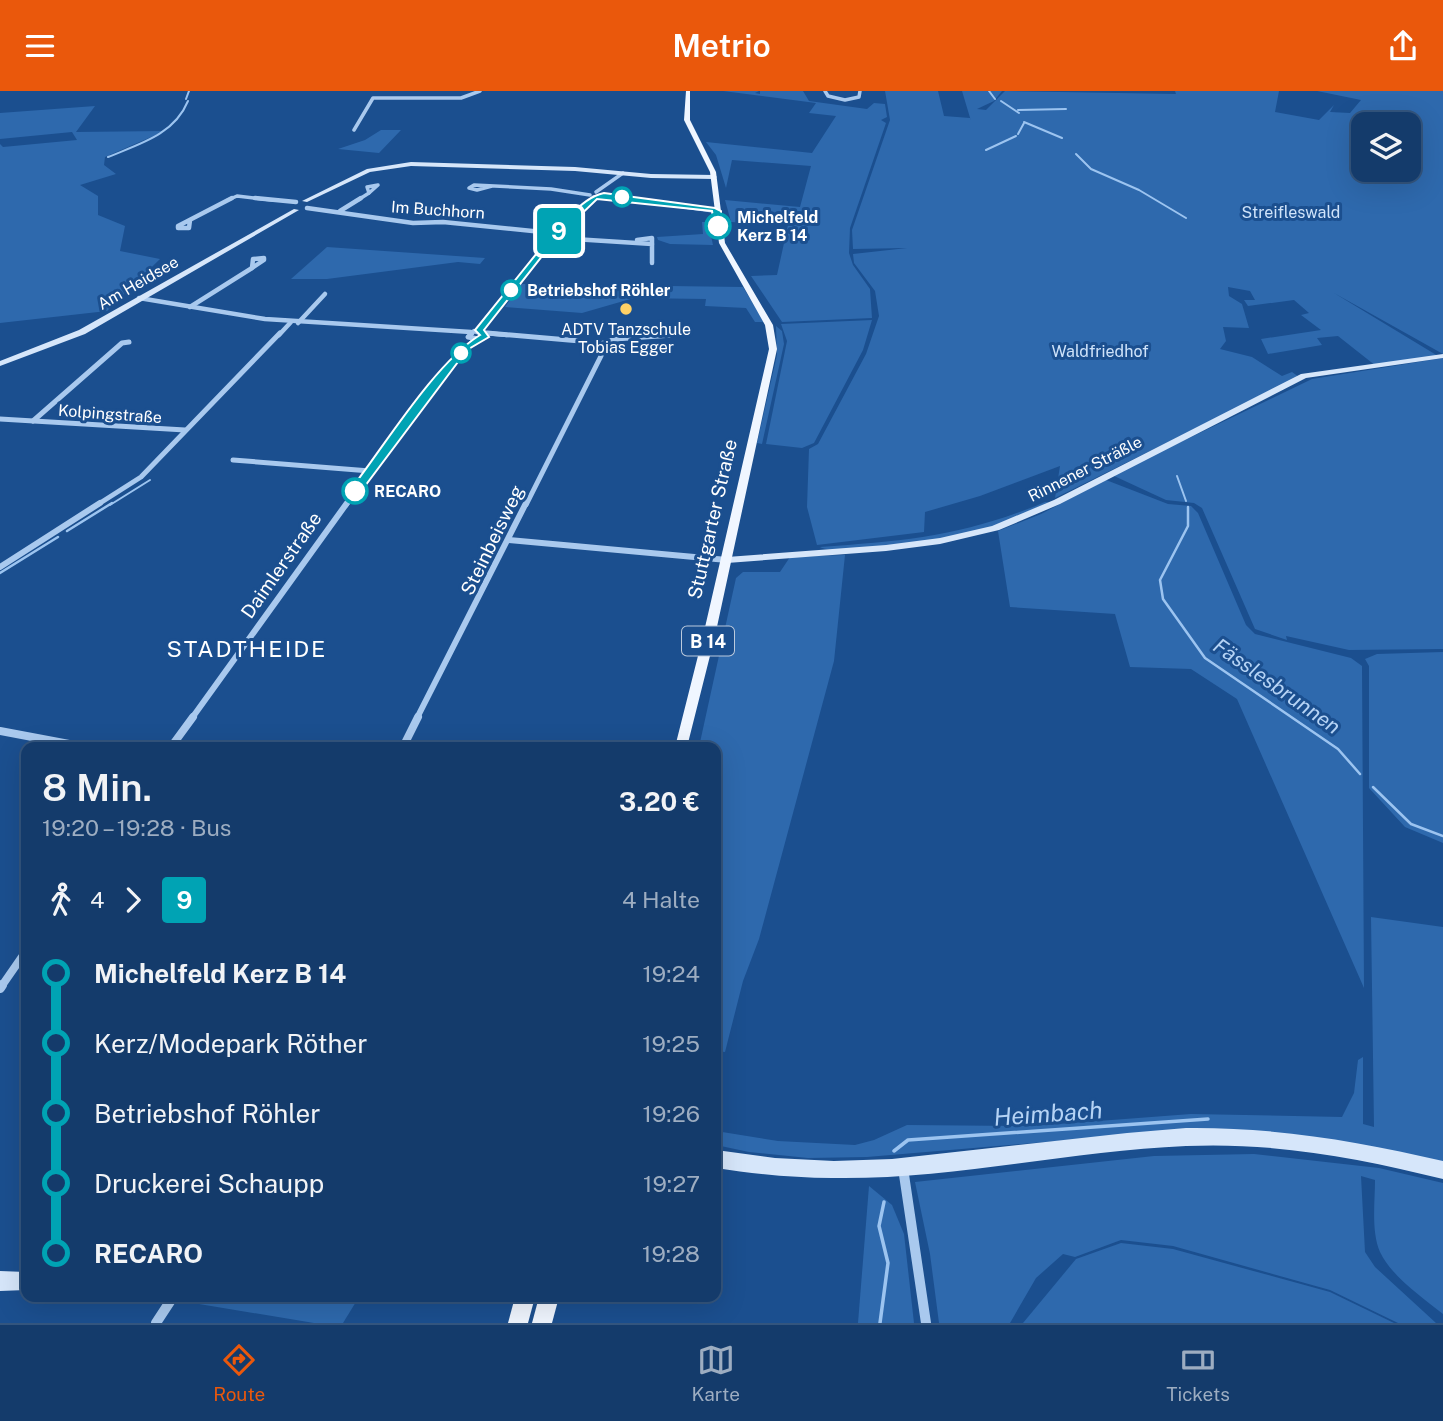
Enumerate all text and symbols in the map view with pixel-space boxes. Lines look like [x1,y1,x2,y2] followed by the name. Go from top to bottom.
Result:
[21,27,59,65] icon: menu
[672,27,771,64] text: Metrio
[1384,27,1422,65] icon: share
[1351,112,1421,182] map controls
[1351,112,1421,182] button: layers
[612,187,632,207] unlabelled marker
[391,197,485,223] street label: Im Buchhorn
[1242,203,1340,222] park label: Streifleswald
[536,208,582,254] line badge: 9
[737,208,818,245] place label: Michelfeld Kerz B 14
[705,213,731,239] marker: Michelfeld Kerz B 14
[551,217,567,245] text: 9
[94,252,182,314] street label: Am Heidsee
[501,280,521,300] marker: Betriebshof Röhler
[527,281,671,300] place label: Betriebshof Röhler
[618,301,634,317] marker: ADTV Tanzschule Tobias Egger
[561,320,691,357] place label: ADTV Tanzschule Tobias Egger
[1052,342,1148,361] park label: Waldfriedhof
[451,343,471,363] unlabelled marker
[57,401,163,427] street label: Kolpingstraße
[1025,432,1145,506] street label: Rinnener Sträßle
[683,437,741,601] street label: Stuttgarter Straße
[342,478,368,504] marker: RECARO
[456,481,528,599] street label: Steinbeisweg
[374,482,441,501] place label: RECARO
[236,508,326,622] street label: Daimlerstraße
[682,627,734,655] road number: B 14
[1209,633,1345,739] water label: Fässlesbrunnen
[167,635,327,662] district label: STADTHEIDE
[42,765,152,810] text: 8 Min.
[619,786,700,817] text: 3.20 €
[42,814,231,841] text: 19:20 – 19:28 · Bus
[42,881,80,919] icon: walk
[114,881,152,919] icon: forward
[90,886,104,913] text: 4
[176,886,192,914] text: 9
[622,886,700,913] text: 4 Halte
[94,958,346,989] text: Michelfeld Kerz B 14
[642,960,700,987] text: 19:24
[94,1028,367,1059] text: Kerz/Modepark Röther
[642,1030,700,1057] text: 19:25
[993,1095,1103,1131] water label: Heimbach
[94,1098,320,1129] text: Betriebshof Röhler
[643,1100,700,1127] text: 19:26
[94,1168,324,1199] text: Druckerei Schaupp
[643,1170,700,1197] text: 19:27
[94,1238,203,1269] text: RECARO
[642,1240,700,1267] text: 19:28
[213,1341,265,1405] tab: Route
[692,1341,740,1405] tab: Karte
[1166,1341,1230,1405] tab: Tickets

